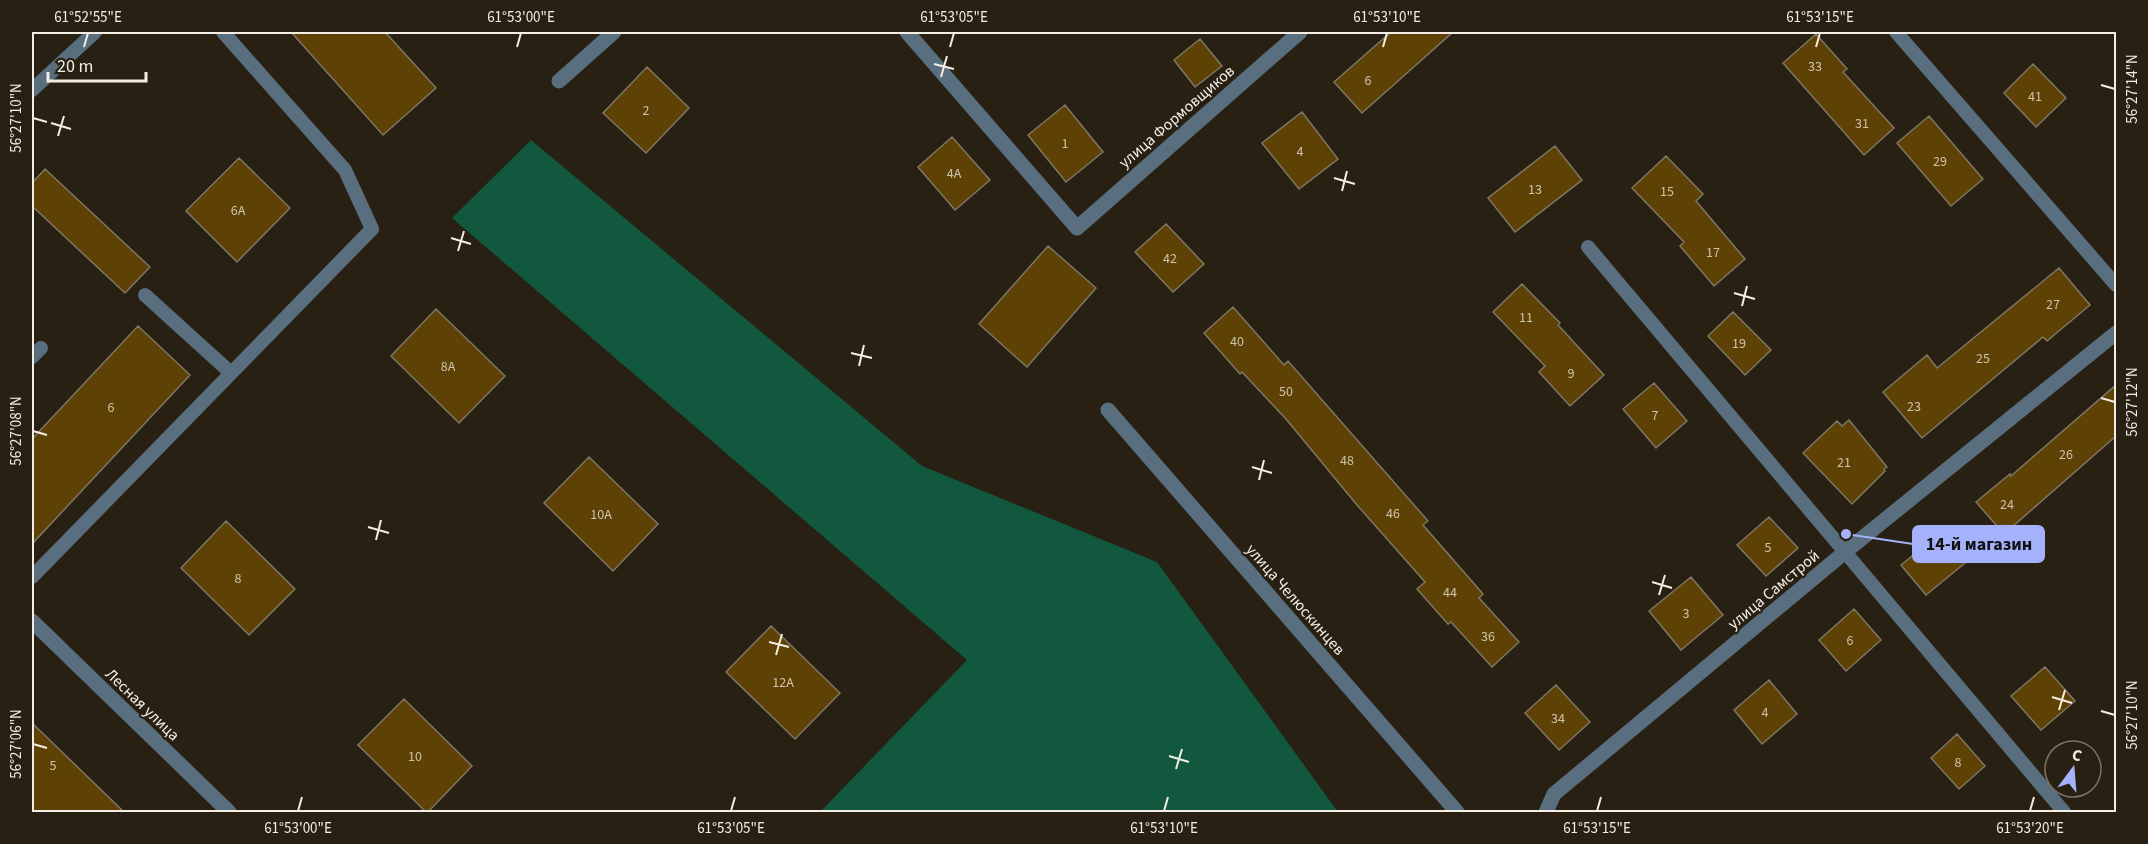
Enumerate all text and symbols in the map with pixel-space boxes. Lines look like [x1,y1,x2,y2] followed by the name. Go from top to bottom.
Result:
[54,7,122,28] text: 61°52'55"E
[487,7,555,28] text: 61°53'00"E
[920,7,988,28] text: 61°53'05"E
[1353,7,1421,28] text: 61°53'10"E
[1786,7,1854,28] text: 61°53'15"E
[48,45,146,83] scale bar
[57,54,93,79] text: 20 m
[2122,54,2143,124] text: 56°27'14"N
[1808,57,1822,77] house number: 33
[1114,60,1239,173] street label: улица Формовщиков
[1365,71,1372,91] house number: 6
[6,83,27,153] text: 56°27'10"N
[2028,87,2042,107] house number: 41
[643,101,650,121] house number: 2
[1855,114,1869,134] house number: 31
[1062,134,1069,154] house number: 1
[1297,142,1304,162] house number: 4
[1933,152,1947,172] house number: 29
[947,164,962,184] house number: 4А
[1528,180,1542,200] house number: 13
[1660,182,1674,202] house number: 15
[231,201,246,221] house number: 6А
[1706,243,1720,263] house number: 17
[1163,249,1177,269] house number: 42
[2046,295,2060,315] house number: 27
[1519,308,1533,328] house number: 11
[1230,332,1244,352] house number: 40
[1732,334,1746,354] house number: 19
[1976,349,1990,369] house number: 25
[441,357,456,377] house number: 8А
[1568,364,1575,384] house number: 9
[2122,367,2143,437] text: 56°27'12"N
[1279,382,1293,402] house number: 50
[6,396,27,466] text: 56°27'08"N
[1907,397,1921,417] house number: 23
[108,398,115,418] house number: 6
[1652,406,1659,426] house number: 7
[2059,445,2073,465] house number: 26
[1340,451,1354,471] house number: 48
[1837,453,1851,473] house number: 21
[2000,495,2014,515] house number: 24
[1386,504,1400,524] house number: 46
[590,505,612,525] house number: 10А
[1913,526,2044,562] callout: 14-й магазин
[1926,532,2032,557] text: 14-й магазин
[1765,538,1772,558] house number: 5
[1241,539,1350,660] street label: улица Челюскинцев
[1723,545,1824,635] street label: улица Самстрой
[235,569,242,589] house number: 8
[1443,583,1457,603] house number: 44
[1683,604,1690,624] house number: 3
[1481,627,1495,647] house number: 36
[1847,631,1854,651] house number: 6
[100,664,184,746] street label: Лесная улица
[772,673,794,693] house number: 12А
[2122,680,2143,750] text: 56°27'10"N
[1762,703,1769,723] house number: 4
[6,709,27,779] text: 56°27'06"N
[1551,709,1565,729] house number: 34
[2043,739,2103,799] north arrow
[2069,744,2084,767] text: С
[408,747,422,767] house number: 10
[1955,753,1962,773] house number: 8
[50,756,57,776] house number: 5
[264,818,332,839] text: 61°53'00"E
[697,818,765,839] text: 61°53'05"E
[1130,818,1198,839] text: 61°53'10"E
[1563,818,1631,839] text: 61°53'15"E
[1996,818,2064,839] text: 61°53'20"E

